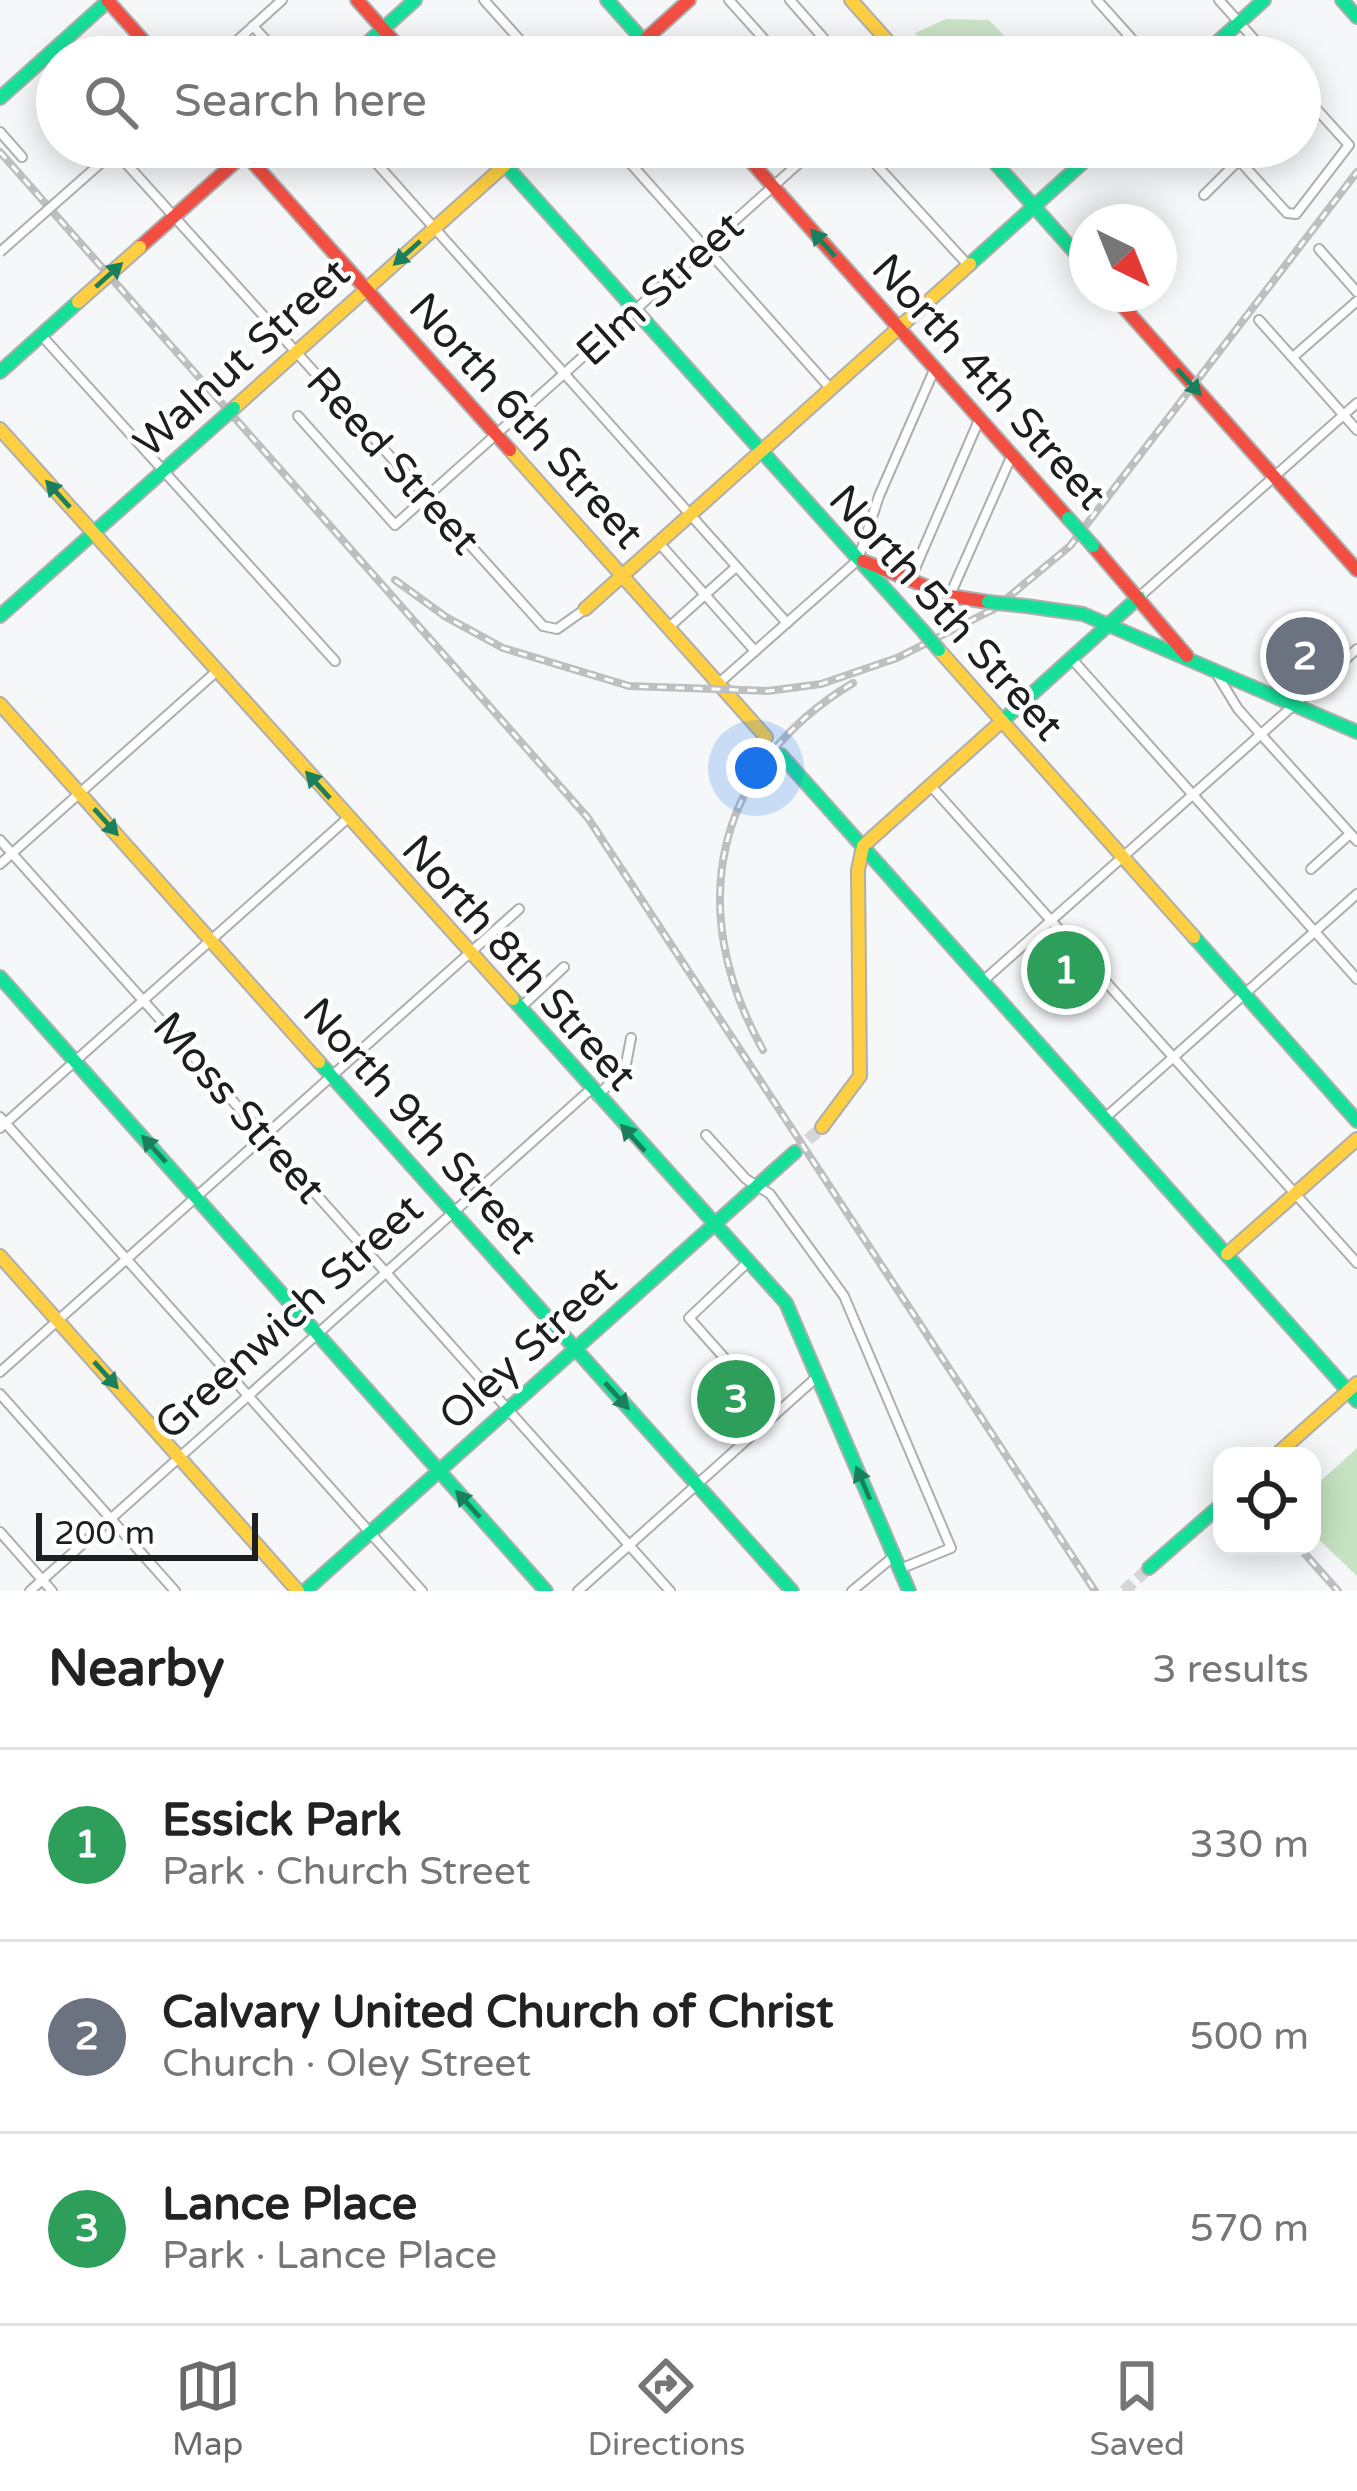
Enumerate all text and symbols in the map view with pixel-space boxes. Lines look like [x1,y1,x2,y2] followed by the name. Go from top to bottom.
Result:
[36,36,1321,168] search box
[78,69,144,135] icon: search
[174,75,427,129] text: Search here
[566,201,754,377] street label: Elm Street
[1069,204,1177,312] north arrow
[810,228,837,257] one-way arrow
[392,239,422,266] one-way arrow
[861,244,1117,520] street label: North 4th Street
[124,248,360,468] street label: Walnut Street
[94,262,123,289] one-way arrow
[398,283,654,559] street label: North 6th Street
[295,357,490,565] street label: Reed Street
[1175,367,1202,396] one-way arrow
[818,475,1074,751] street label: North 5th Street
[45,479,72,509] one-way arrow
[1266,611,1344,701] pin: 2
[726,738,786,798] your location
[305,770,332,799] one-way arrow
[92,808,119,837] one-way arrow
[391,825,647,1101] street label: North 8th Street
[1027,925,1105,1015] pin: 1
[292,988,548,1264] street label: North 9th Street
[142,1002,336,1214] street label: Moss Street
[620,1124,648,1153] one-way arrow
[141,1135,168,1164] one-way arrow
[145,1184,433,1451] street label: Greenwich Street
[429,1255,627,1441] street label: Oley Street
[697,1354,775,1444] pin: 3
[92,1360,119,1389] one-way arrow
[603,1381,630,1410] one-way arrow
[1213,1447,1321,1555] map controls
[1213,1447,1321,1555] button: locate
[853,1465,872,1501] one-way arrow
[455,1489,482,1518] one-way arrow
[36,1507,258,1560] scale bar
[54,1514,155,1553] text: 200 m
[48,1638,225,1700] text: Nearby
[1152,1646,1309,1693] text: 3 results
[162,1794,401,1848] text: Essick Park
[75,1821,99,1868] text: 1
[1190,1821,1309,1868] text: 330 m
[162,1848,531,1895] text: Park · Church Street
[162,1986,833,2040] text: Calvary United Church of Christ
[75,2013,99,2060] text: 2
[1190,2013,1309,2060] text: 500 m
[162,2040,531,2087] text: Church · Oley Street
[162,2178,417,2232] text: Lance Place
[75,2205,99,2252] text: 3
[1190,2205,1309,2252] text: 570 m
[162,2232,497,2279] text: Park · Lance Place
[172,2353,243,2464] tab: Map
[587,2353,745,2464] tab: Directions
[1090,2353,1185,2464] tab: Saved

